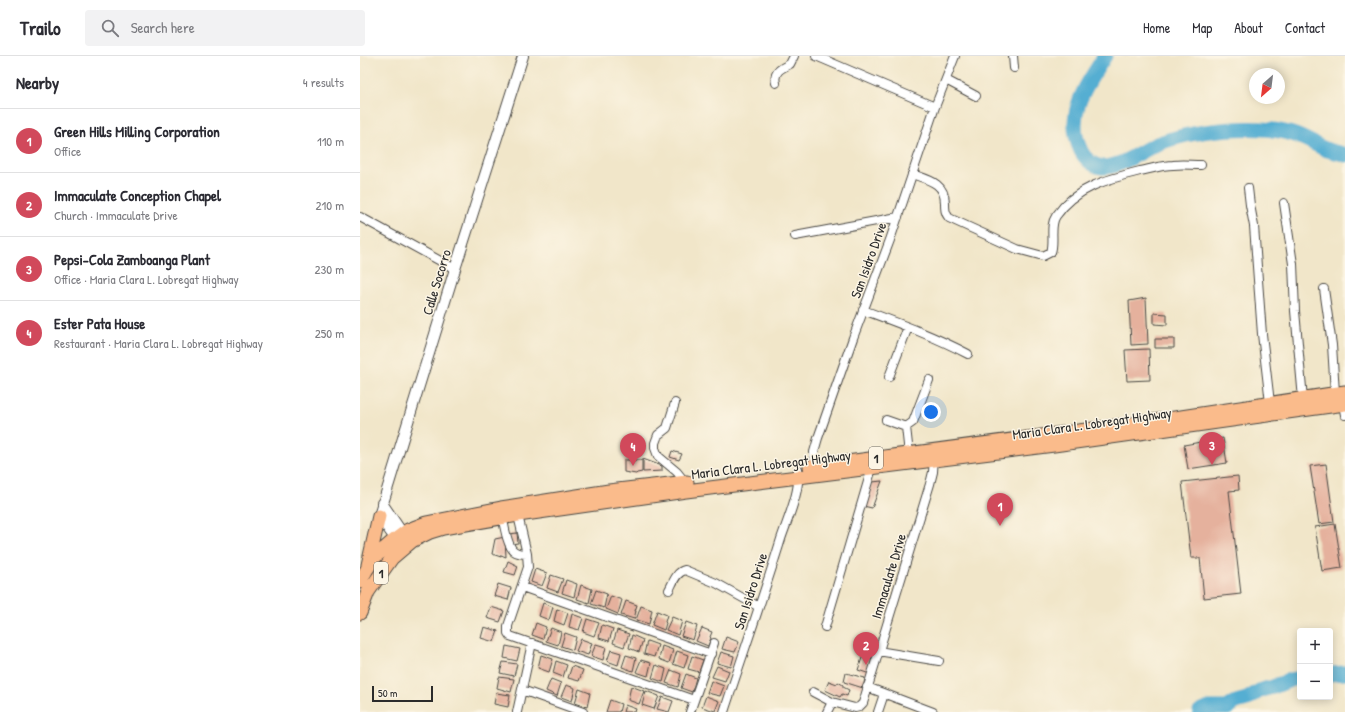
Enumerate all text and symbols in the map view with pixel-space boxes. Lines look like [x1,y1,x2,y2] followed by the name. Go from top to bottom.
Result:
[85,10,365,46] search box
[20,15,61,41] text: Trailo
[99,17,121,39] icon: search
[131,17,195,38] text: Search here
[1143,18,1170,37] text: Home
[1192,18,1212,37] text: Map
[1234,18,1263,37] text: About
[1285,18,1325,37] text: Contact
[1249,68,1285,104] north arrow
[16,71,59,94] text: Nearby
[303,73,344,91] text: 4 results
[54,121,220,142] text: Green Hills Milling Corporation
[27,132,31,150] text: 1
[317,132,344,150] text: 110 m
[54,142,81,160] text: Office
[54,185,221,206] text: Immaculate Conception Chapel
[26,196,32,214] text: 2
[316,196,344,214] text: 210 m
[54,206,178,224] text: Church · Immaculate Drive
[846,219,891,301] street label: San Isidro Drive
[417,247,455,317] street label: Calle Socorro
[54,249,210,270] text: Pepsi-Cola Zamboanga Plant
[26,260,32,278] text: 3
[314,260,344,278] text: 230 m
[54,270,239,288] text: Office · Maria Clara L. Lobregat Highway
[54,313,145,334] text: Ester Pata House
[27,324,31,342] text: 4
[315,324,344,342] text: 250 m
[54,334,263,352] text: Restaurant · Maria Clara L. Lobregat Highway
[921,402,941,422] your location
[1011,402,1173,445] street label: Maria Clara L. Lobregat Highway
[1199,432,1225,465] pin: 3
[620,433,646,466] pin: 4
[690,445,852,484] street label: Maria Clara L. Lobregat Highway
[869,447,883,469] road number: 1
[987,493,1013,526] pin: 1
[866,531,910,621] street label: Immaculate Drive
[729,550,771,632] street label: San Isidro Drive
[374,562,388,584] road number: 1
[1297,628,1333,700] map controls
[1297,628,1333,664] button: +
[853,632,879,665] pin: 2
[1297,664,1333,700] button: −
[372,684,433,703] scale bar
[378,686,398,700] text: 50 m

